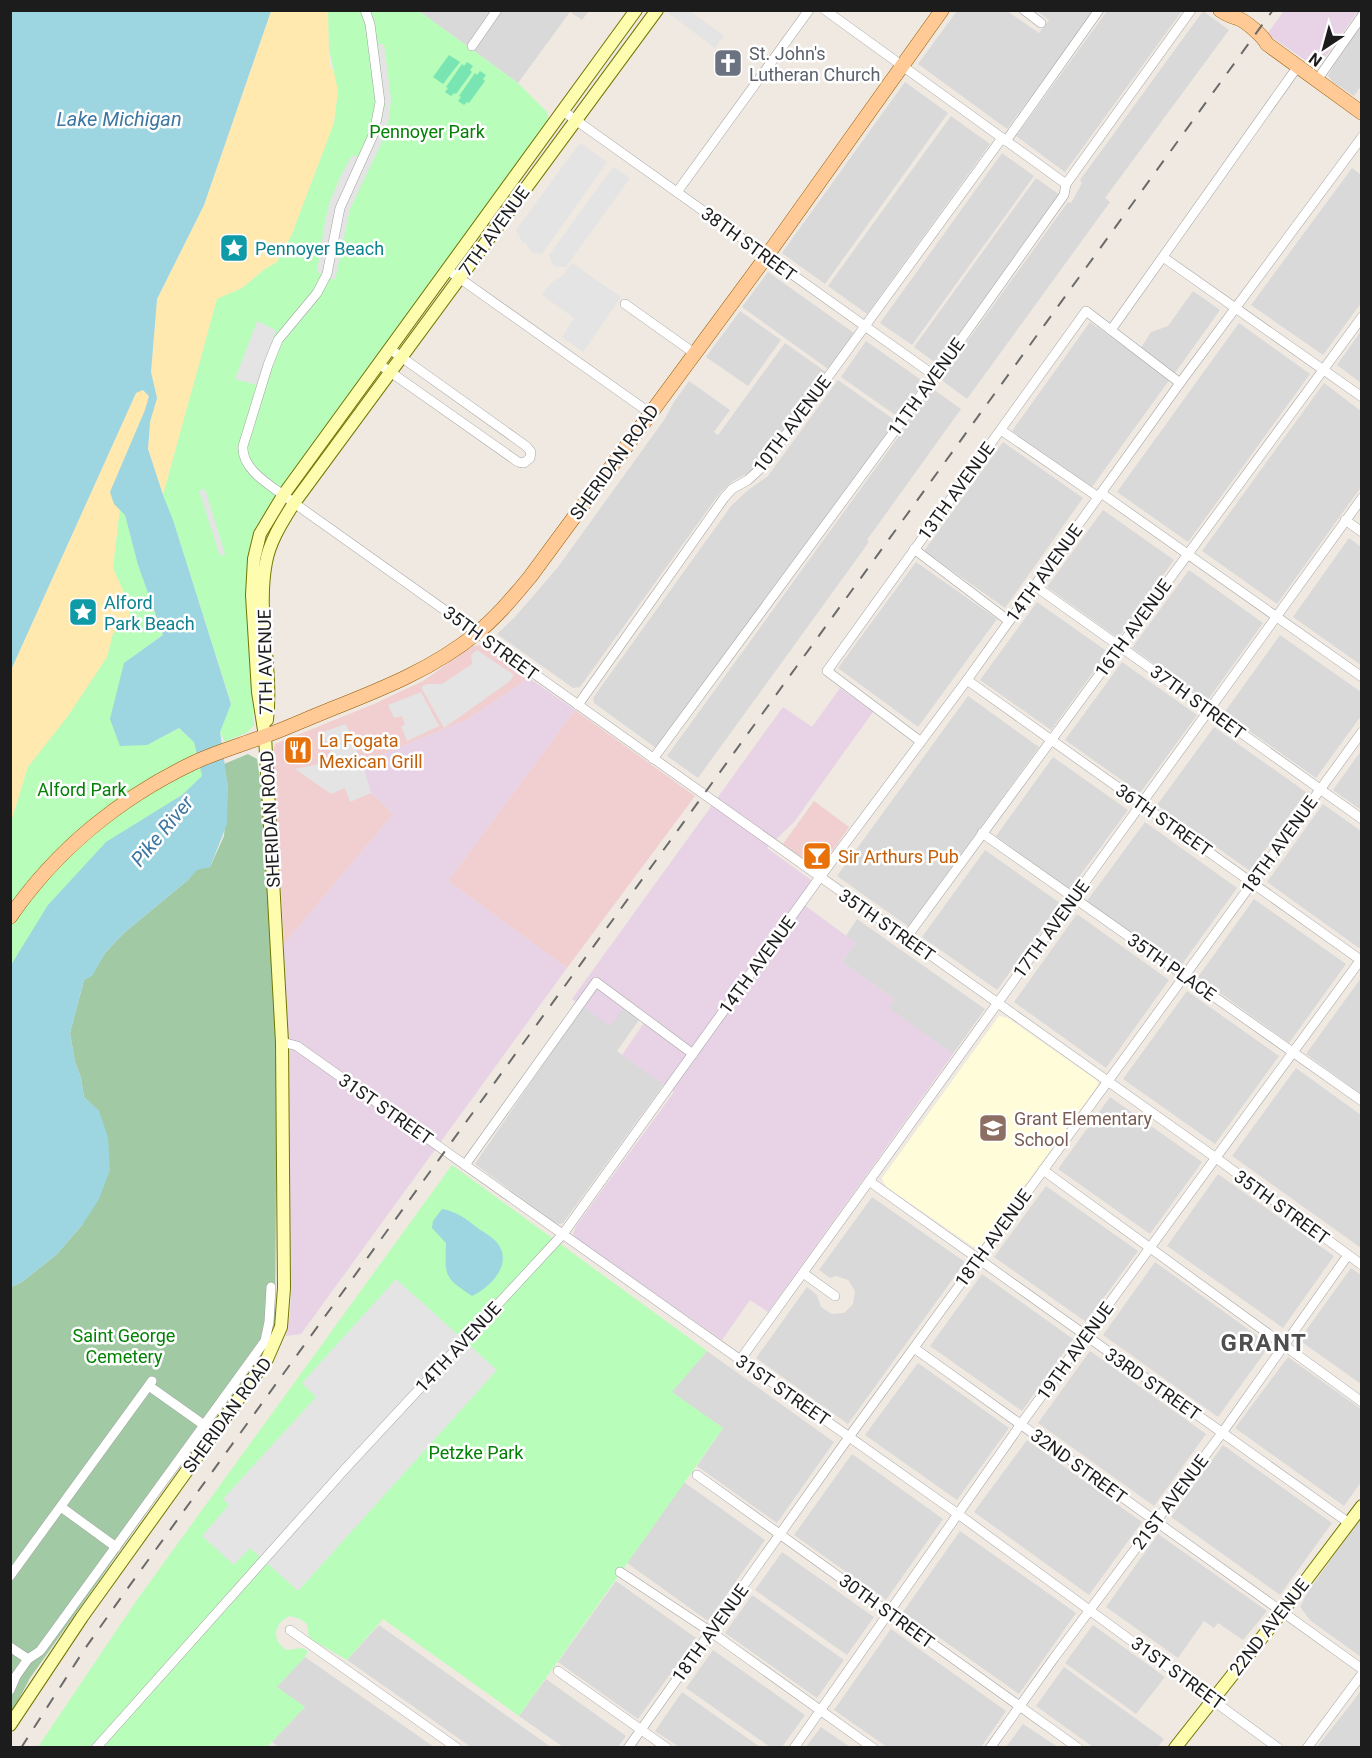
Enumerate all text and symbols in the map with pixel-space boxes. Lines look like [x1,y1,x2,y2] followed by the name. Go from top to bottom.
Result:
[1294,18,1354,78] north arrow
[749,43,880,85] place label: St. John's Lutheran Church
[712,47,744,79] church icon: St. John's Lutheran Church
[1305,49,1326,71] text: N
[56,107,182,131] water label: Lake Michigan
[369,121,486,142] park label: Pennoyer Park
[454,182,534,280] street label: 7TH AVENUE
[697,203,801,286] street label: 38TH STREET
[218,232,250,264] place icon: Pennoyer Beach
[255,238,384,259] place label: Pennoyer Beach
[884,334,968,440] street label: 11TH AVENUE
[749,371,835,477] street label: 10TH AVENUE
[565,400,663,524] street label: SHERIDAN ROAD
[914,438,998,544] street label: 13TH AVENUE
[1002,520,1086,626] street label: 14TH AVENUE
[1091,575,1175,681] street label: 16TH AVENUE
[104,592,195,634] place label: Alford Park Beach
[67,596,99,628] place icon: Alford Park Beach
[439,602,543,685] street label: 35TH STREET
[254,609,276,715] street label: 7TH AVENUE
[1146,661,1250,744] street label: 37TH STREET
[319,730,423,772] place label: La Fogata Mexican Grill
[282,734,314,766] restaurant icon: La Fogata Mexican Grill
[256,750,284,888] street label: SHERIDAN ROAD
[37,779,128,800] park label: Alford Park
[1112,779,1216,861] street label: 36TH STREET
[126,790,199,871] water label: Pike River
[1237,792,1321,898] street label: 18TH AVENUE
[801,840,833,872] bar icon: Sir Arthurs Pub
[838,846,959,867] place label: Sir Arthurs Pub
[1009,876,1093,982] street label: 17TH AVENUE
[835,884,939,966] street label: 35TH STREET
[715,912,799,1018] street label: 14TH AVENUE
[1124,929,1220,1005] street label: 35TH PLACE
[335,1069,437,1149] street label: 31ST STREET
[1014,1108,1152,1150] place label: Grant Elementary School
[977,1112,1009,1144] school or university icon: Grant Elementary School
[1230,1166,1334,1249] street label: 35TH STREET
[951,1185,1035,1291] street label: 18TH AVENUE
[411,1298,505,1396] street label: 14TH AVENUE
[1033,1298,1117,1404] street label: 19TH AVENUE
[73,1325,175,1367] park label: Saint George Cemetery
[1221,1329,1307,1357] district label: GRANT
[1101,1343,1205,1425] street label: 33RD STREET
[732,1350,834,1430] street label: 31ST STREET
[178,1353,276,1477] street label: SHERIDAN ROAD
[1027,1424,1131,1508] street label: 32ND STREET
[429,1442,524,1463] park label: Petzke Park
[1128,1450,1212,1554] street label: 21ST AVENUE
[835,1570,939,1653] street label: 30TH STREET
[1225,1575,1313,1679] street label: 22ND AVENUE
[668,1580,752,1686] street label: 18TH AVENUE
[1127,1632,1229,1714] street label: 31ST STREET

